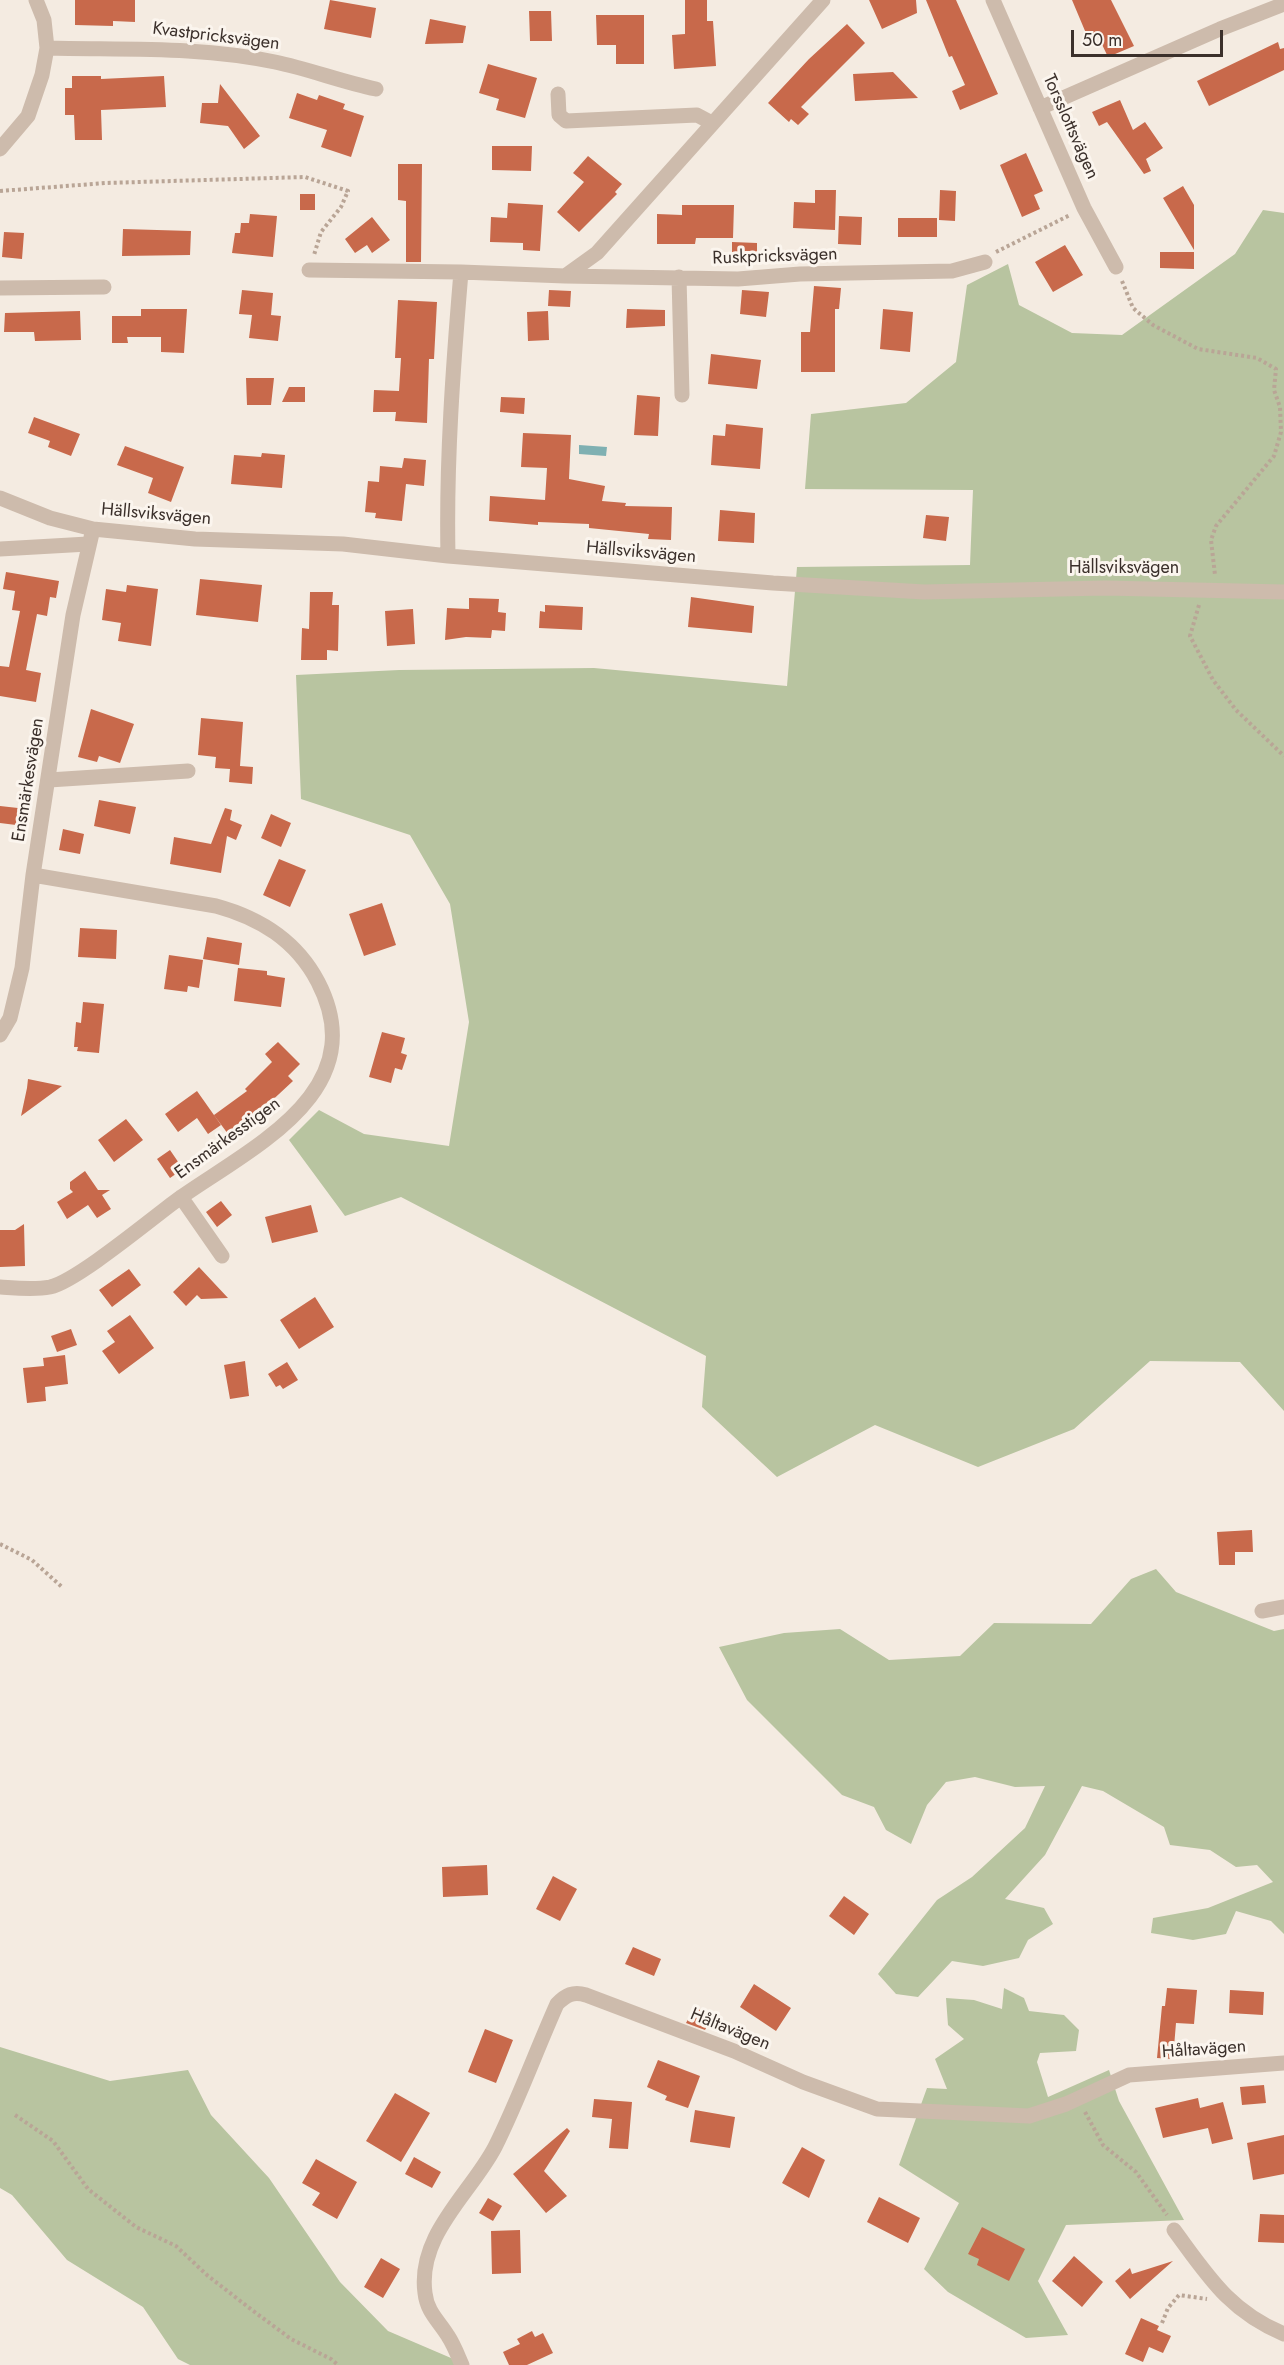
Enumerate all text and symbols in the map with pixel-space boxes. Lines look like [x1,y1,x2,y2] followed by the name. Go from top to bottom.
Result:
[151,18,281,56] street label: Kvastpricksvägen
[1074,18,1226,56] scale bar
[1082,27,1122,53] text: 50 m
[1037,71,1103,183] street label: Torsslottsvägen
[712,244,838,270] street label: Ruskpricksvägen
[100,499,212,531] street label: Hällsviksvägen
[585,537,697,569] street label: Hällsviksvägen
[1069,558,1179,580] street label: Hällsviksvägen
[9,716,49,844] street label: Ensmärkesvägen
[171,1094,285,1184] street label: Ensmärkesstigen
[687,2004,773,2056] street label: Håltavägen
[1161,2036,1247,2064] street label: Håltavägen

